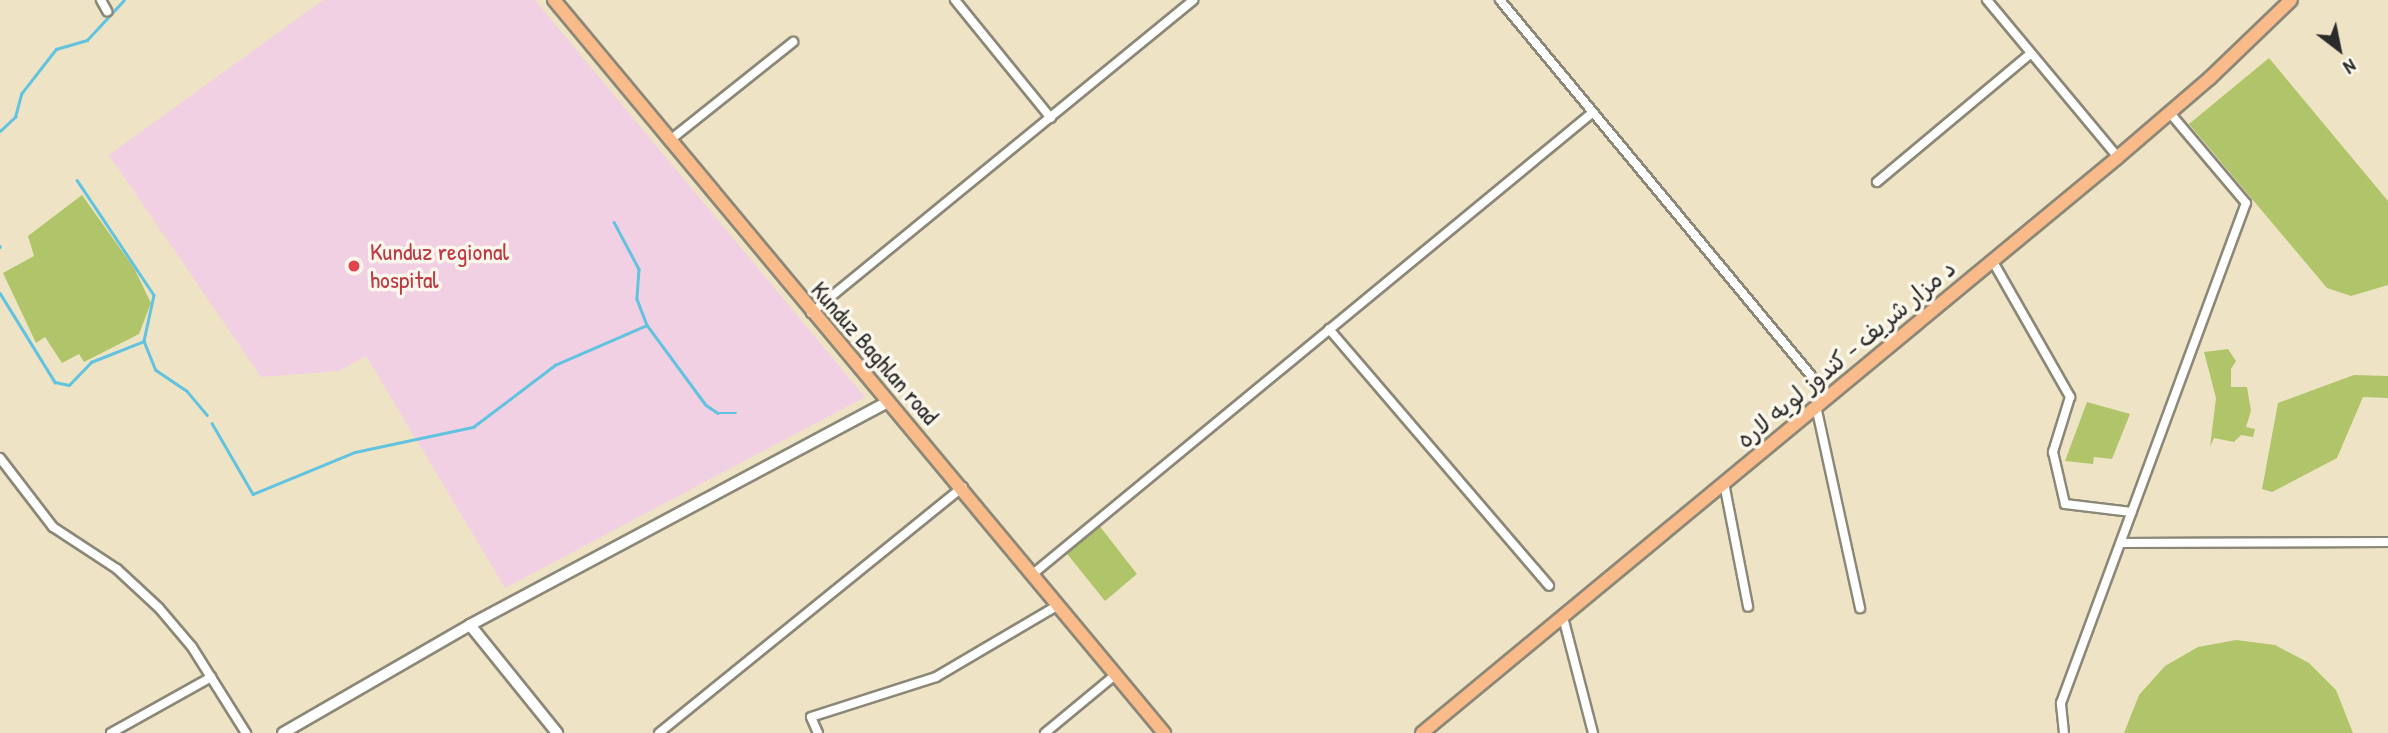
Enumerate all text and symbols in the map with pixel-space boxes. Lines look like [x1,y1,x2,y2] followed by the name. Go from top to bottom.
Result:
[2304,14,2374,84] north arrow
[2339,53,2361,81] text: N
[370,238,509,294] place label: Kunduz regional hospital
[1731,254,1961,454] street label: د مزار شریف - کندوز لویه لاره
[344,256,364,276] marker: Kunduz regional hospital
[805,276,945,430] street label: Kunduz Baghlan road

